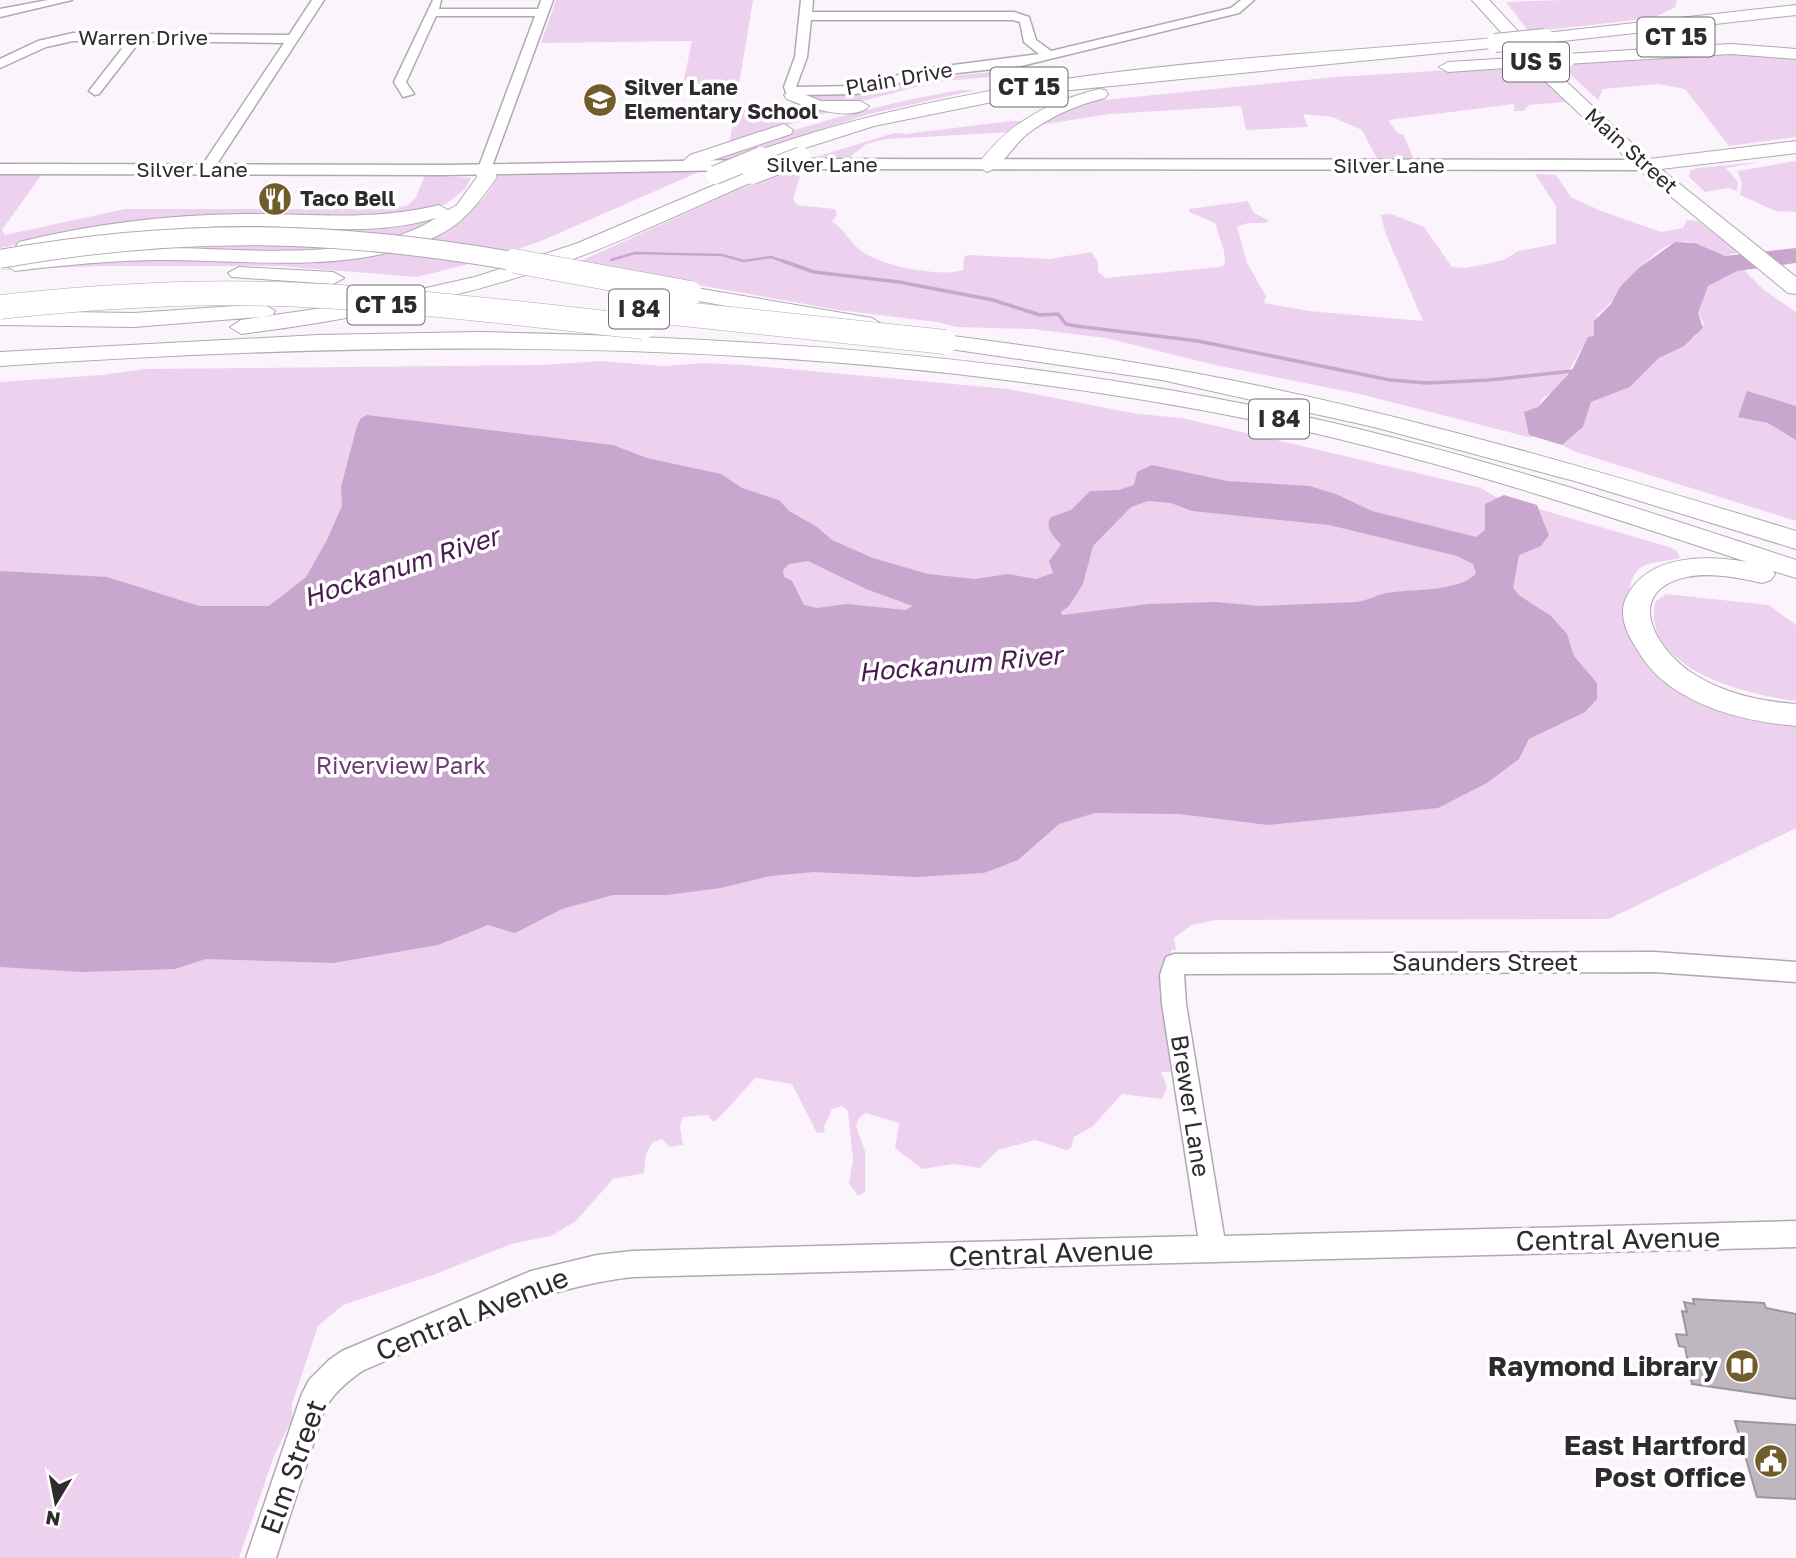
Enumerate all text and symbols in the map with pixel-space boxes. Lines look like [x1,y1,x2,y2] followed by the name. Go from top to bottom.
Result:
[1638,18,1714,56] road number: CT 15
[78,24,208,50] street label: Warren Drive
[1503,43,1569,82] road number: US 5
[843,56,954,100] street label: Plain Drive
[990,68,1068,106] road number: CT 15
[624,74,818,124] place label: Silver Lane Elementary School
[581,81,619,119] school or university icon: Silver Lane Elementary School
[1580,102,1683,199] street label: Main Street
[766,151,878,177] street label: Silver Lane
[1333,152,1445,178] street label: Silver Lane
[136,156,248,182] street label: Silver Lane
[256,180,294,218] restaurant icon: Taco Bell
[300,185,395,211] place label: Taco Bell
[348,286,424,324] road number: CT 15
[609,290,669,328] road number: I 84
[1249,400,1309,438] road number: I 84
[299,519,506,613] water label: Hockanum River
[857,639,1067,688] water label: Hockanum River
[316,750,486,779] park label: Riverview Park
[1392,947,1578,976] street label: Saunders Street
[1166,1033,1217,1179] street label: Brewer Lane
[1515,1220,1721,1257] street label: Central Avenue
[948,1232,1154,1273] street label: Central Avenue
[371,1260,573,1367] street label: Central Avenue
[1723,1347,1761,1385] library icon: Raymond Library
[1488,1349,1718,1382] place label: Raymond Library
[253,1395,332,1539] street label: Elm Street
[1564,1428,1746,1493] place label: East Hartford Post Office
[1752,1442,1790,1480] public building icon: East Hartford Post Office
[21,1467,91,1537] north arrow
[44,1507,62,1532] text: N

